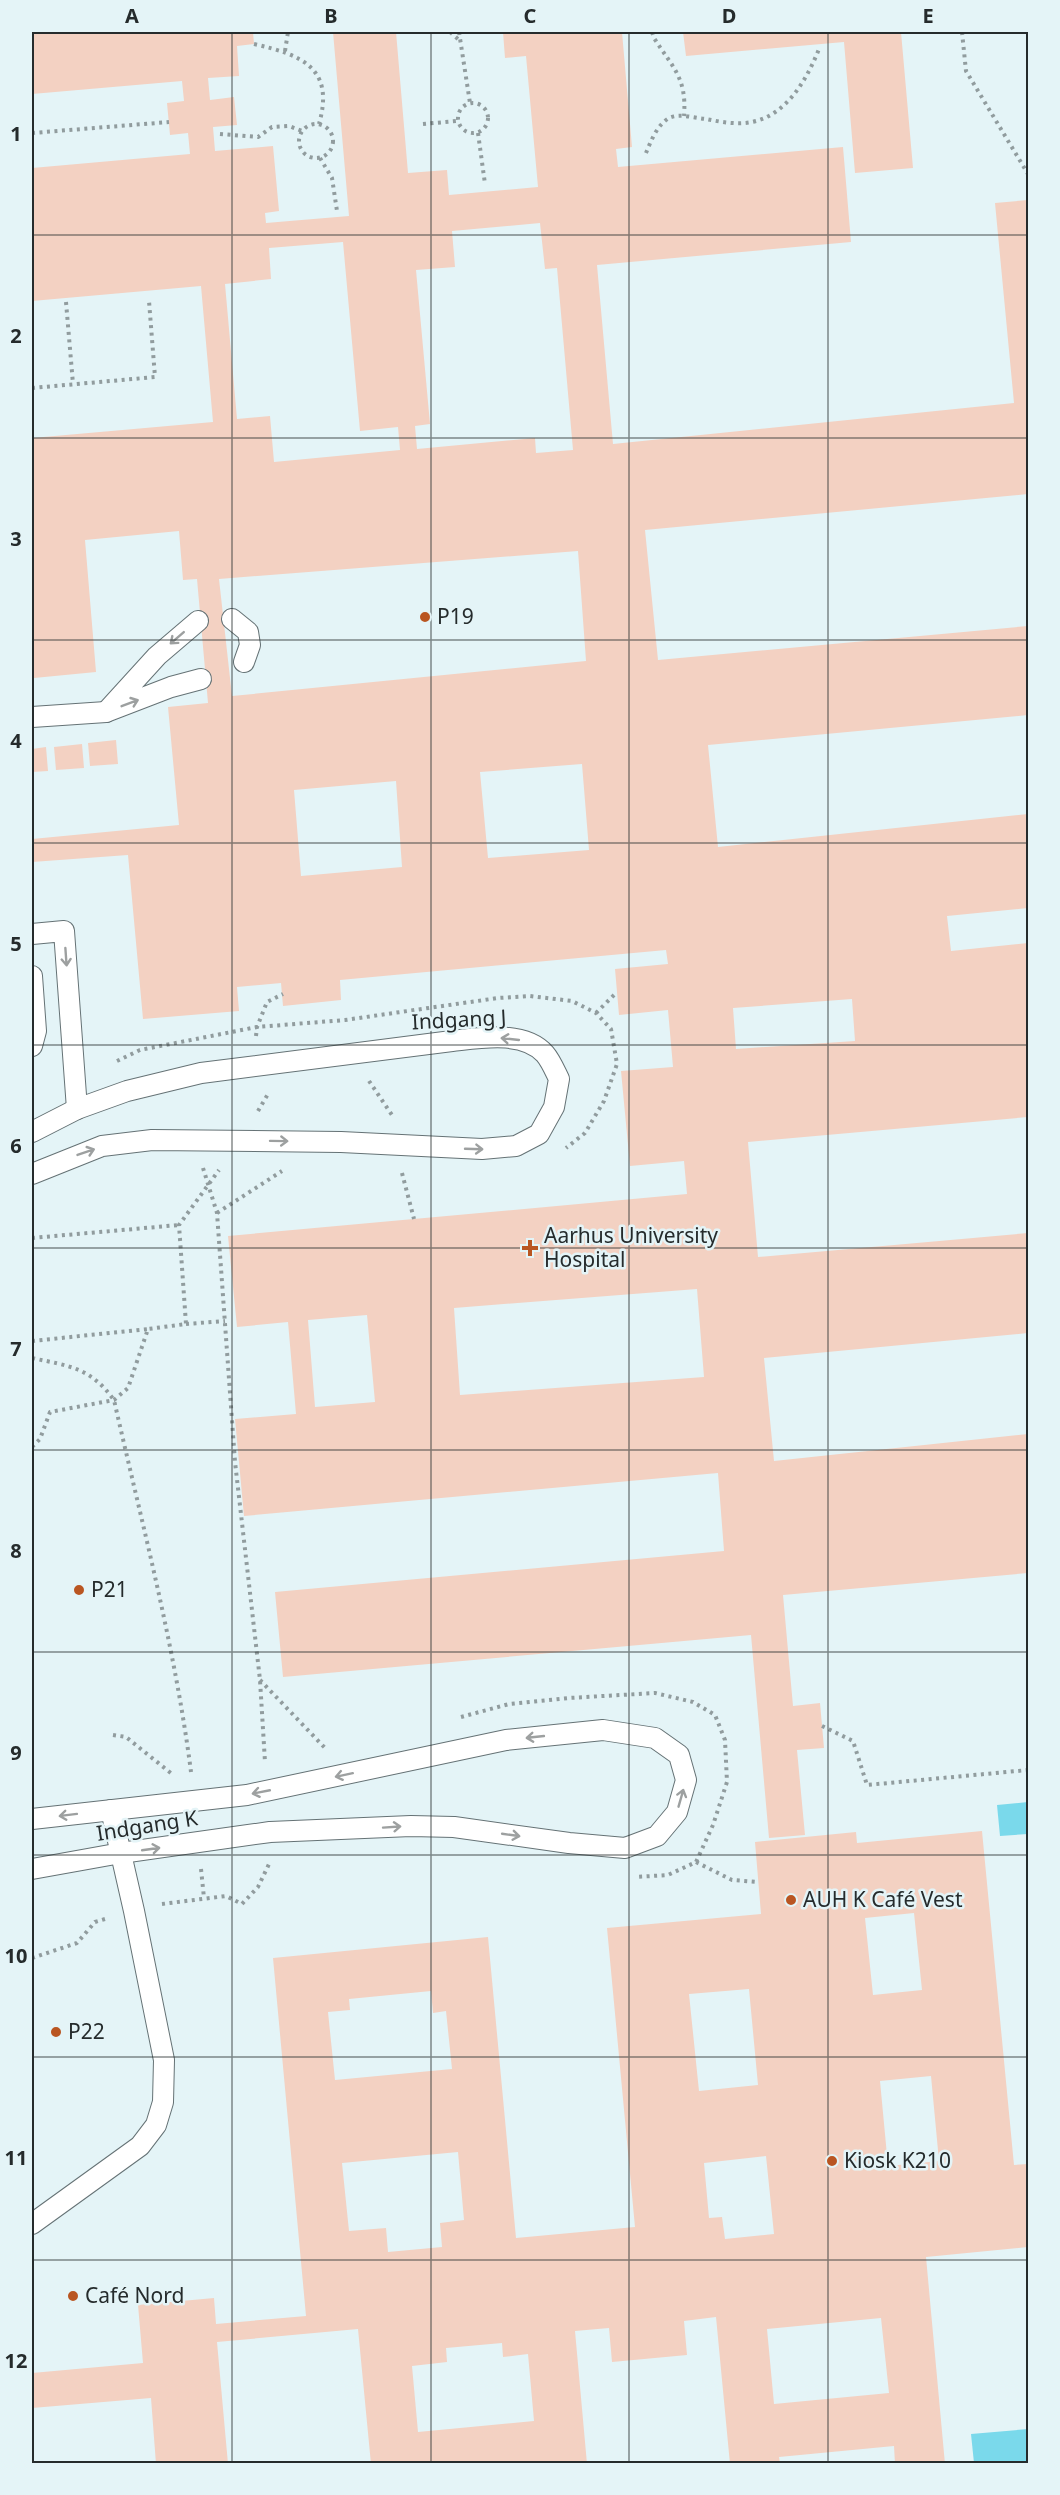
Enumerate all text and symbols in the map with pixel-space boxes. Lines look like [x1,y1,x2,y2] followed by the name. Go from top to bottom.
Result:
[125,2,139,29] text: A
[324,2,338,29] text: B
[524,2,537,29] text: C
[722,2,736,29] text: D
[922,2,934,29] text: E
[10,120,22,147] text: 1
[10,322,22,349] text: 2
[10,525,22,552] text: 3
[437,602,474,630] place label: P19
[418,610,432,624] marker: P19
[170,631,185,645] one-way arrow
[120,697,139,708] one-way arrow
[10,727,22,754] text: 4
[10,930,22,957] text: 5
[60,946,71,966] one-way arrow
[411,1003,507,1035] street label: Indgang J
[500,1033,520,1044] one-way arrow
[10,1132,22,1159] text: 6
[269,1135,289,1146] one-way arrow
[464,1143,484,1154] one-way arrow
[76,1146,95,1157] one-way arrow
[544,1221,718,1273] place label: Aarhus University Hospital
[521,1239,539,1257] marker: Aarhus University Hospital
[10,1335,22,1362] text: 7
[10,1537,22,1564] text: 8
[91,1575,128,1603] place label: P21
[72,1583,86,1597] marker: P21
[525,1732,545,1743] one-way arrow
[10,1739,22,1766] text: 9
[334,1770,353,1782] one-way arrow
[252,1787,272,1798] one-way arrow
[676,1788,687,1807] one-way arrow
[94,1803,199,1847] street label: Indgang K
[58,1810,78,1821] one-way arrow
[381,1821,401,1832] one-way arrow
[501,1829,521,1840] one-way arrow
[141,1843,161,1854] one-way arrow
[803,1885,963,1913] place label: AUH K Café Vest
[784,1893,798,1907] marker: AUH K Café Vest
[5,1942,27,1969] text: 10
[68,2017,105,2045] place label: P22
[49,2025,63,2039] marker: P22
[5,2144,27,2171] text: 11
[844,2146,951,2174] place label: Kiosk K210
[825,2154,839,2168] marker: Kiosk K210
[85,2281,184,2309] place label: Café Nord
[66,2289,80,2303] marker: Café Nord
[5,2347,27,2374] text: 12

